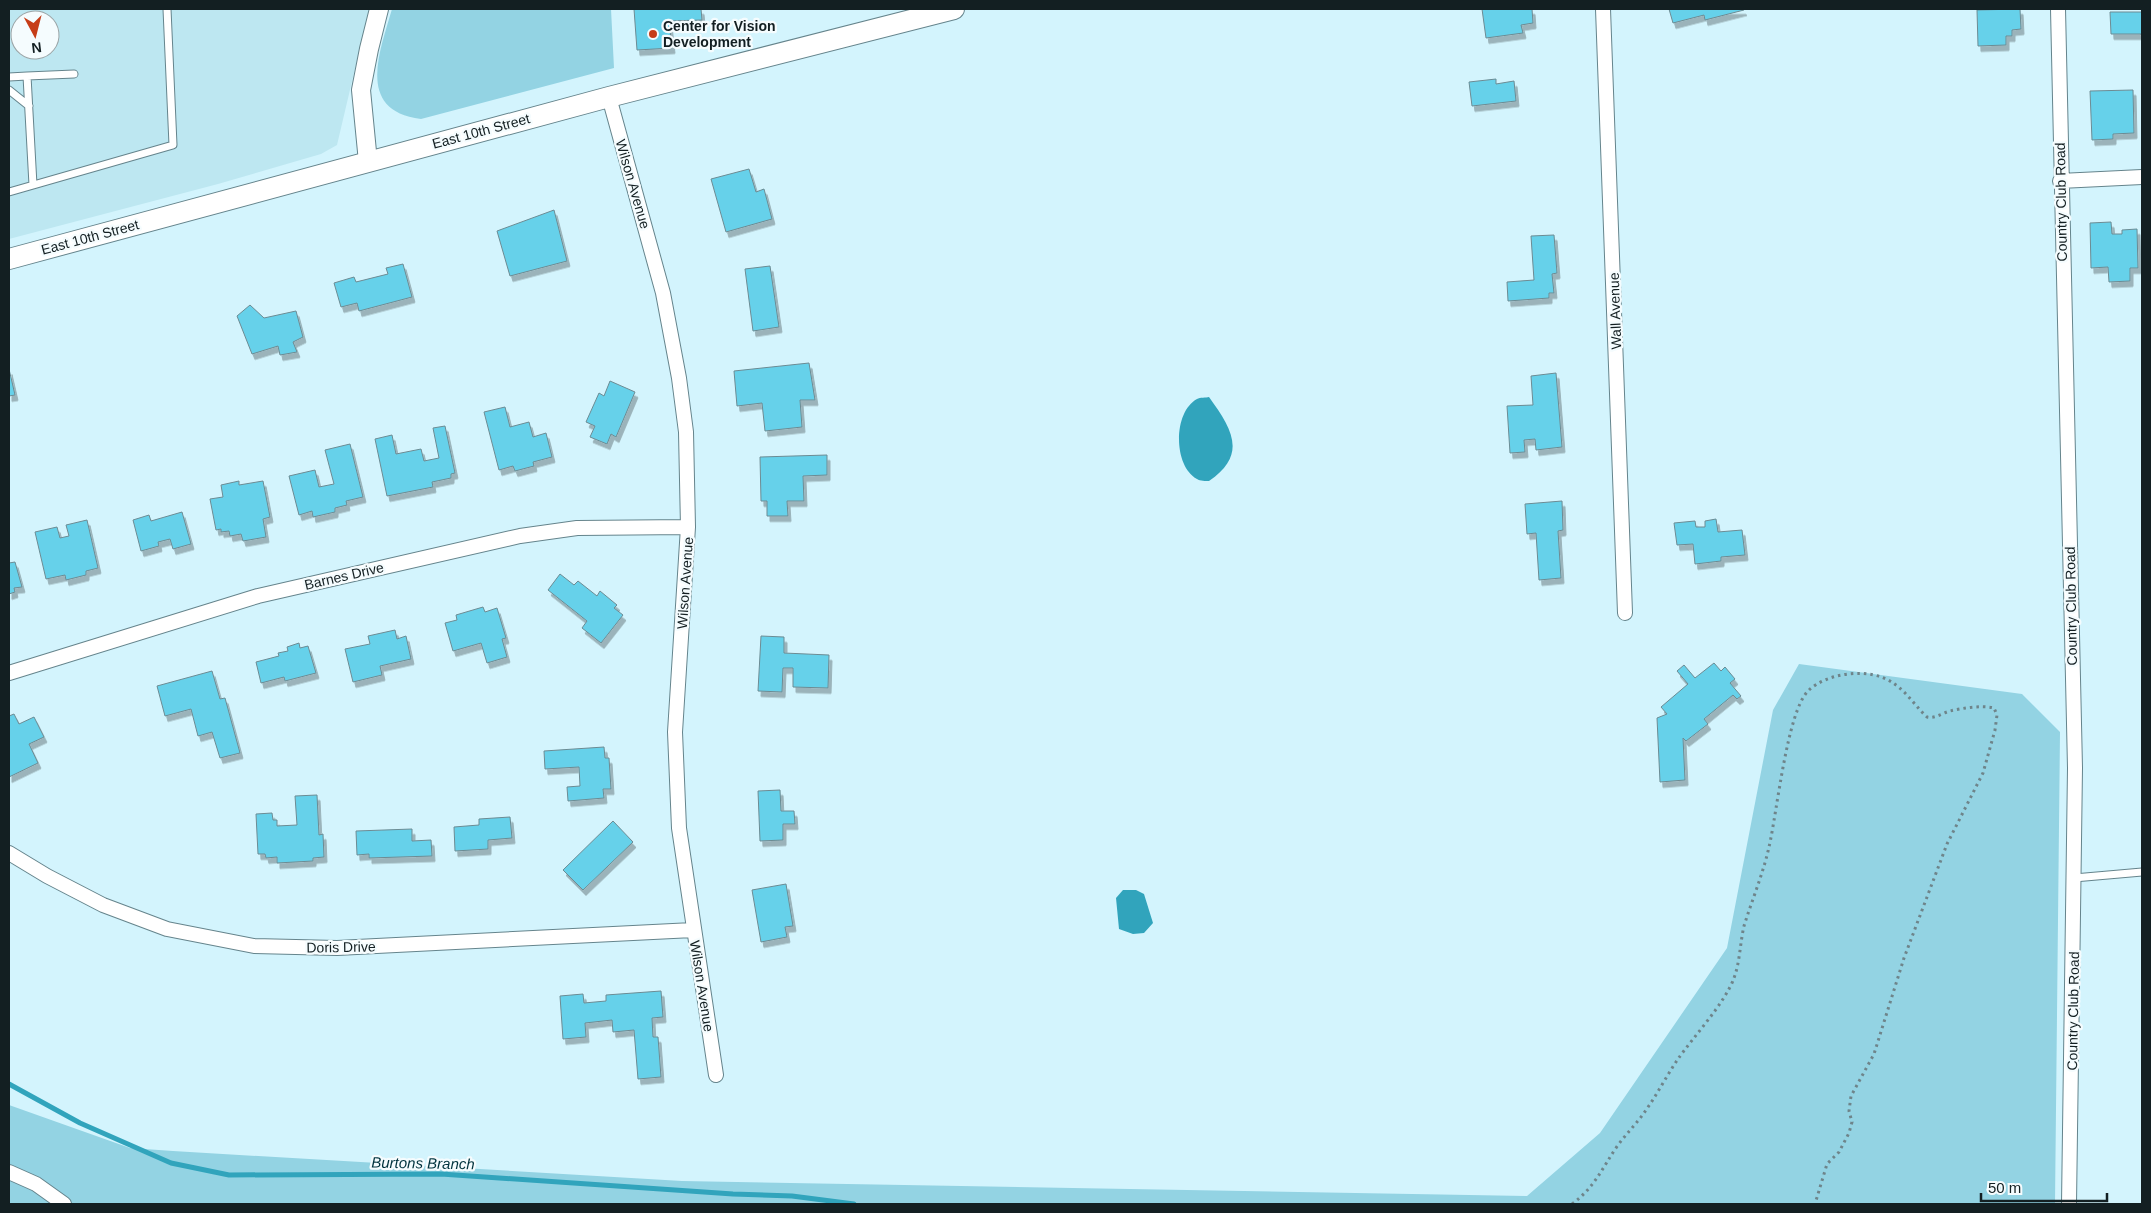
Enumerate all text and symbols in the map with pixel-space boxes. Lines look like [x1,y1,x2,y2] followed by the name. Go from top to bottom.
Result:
[10,10,60,60] north arrow
[663,18,776,50] place label: Center for Vision Development
[647,28,659,40] marker: Center for Vision Development
[31,39,43,56] text: N
[430,110,532,152] street label: East 10th Street
[613,137,653,231] street label: Wilson Avenue
[2052,142,2070,262] street label: Country Club Road
[39,216,141,258] street label: East 10th Street
[1606,272,1624,350] street label: Wall Avenue
[674,536,696,630] street label: Wilson Avenue
[2062,546,2080,666] street label: Country Club Road
[303,559,385,593] street label: Barnes Drive
[306,938,376,956] street label: Doris Drive
[687,939,717,1033] street label: Wilson Avenue
[2064,951,2082,1071] street label: Country Club Road
[371,1154,475,1172] water label: Burtons Branch
[1981,1170,2107,1202] scale bar
[1988,1179,2021,1196] text: 50 m

